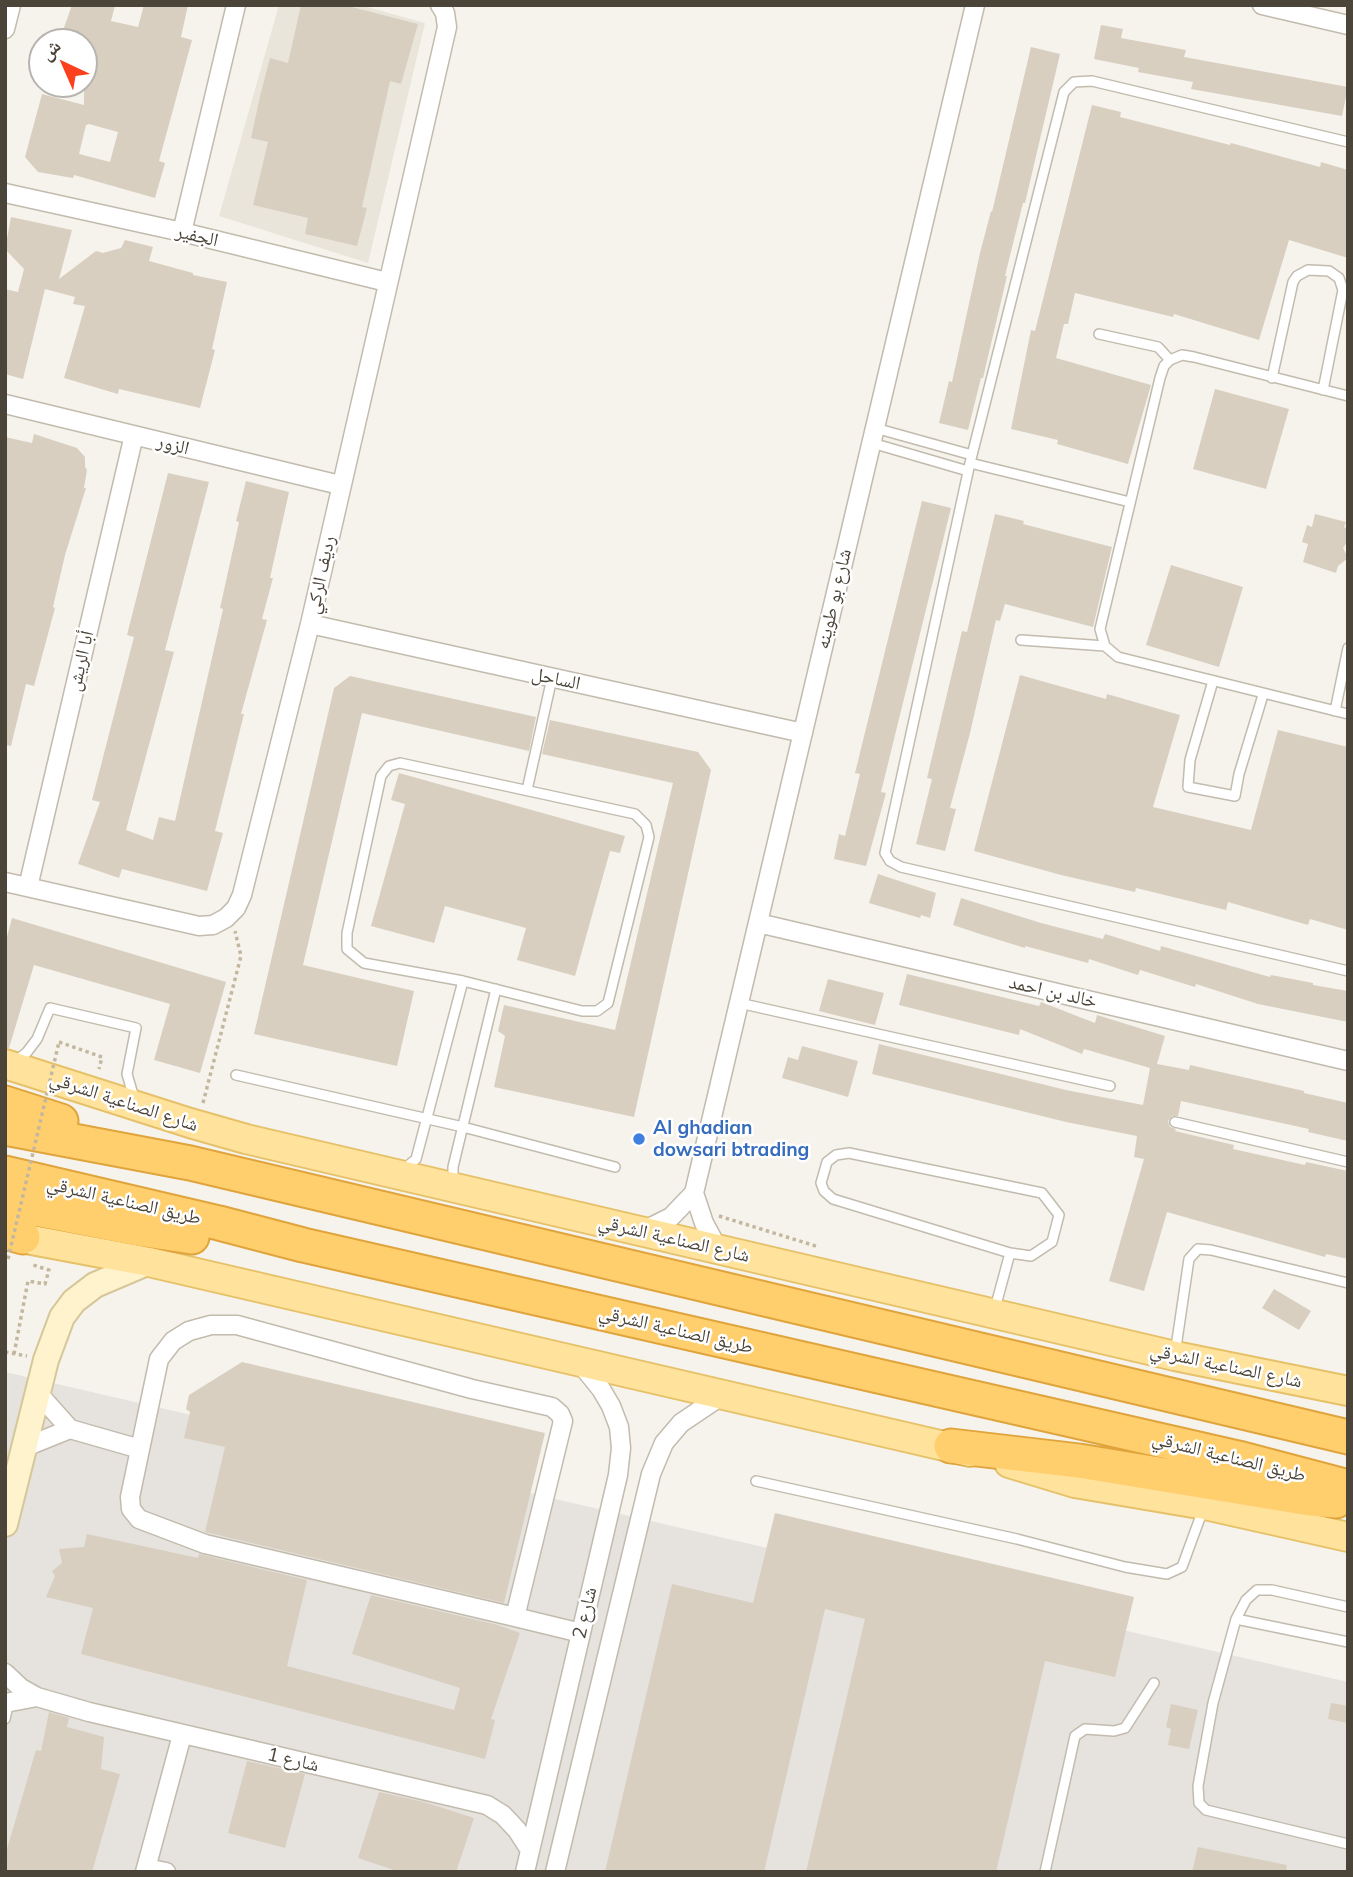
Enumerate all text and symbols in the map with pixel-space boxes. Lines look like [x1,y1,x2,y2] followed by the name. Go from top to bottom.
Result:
[28,28,98,98] north arrow
[34,34,65,65] text: ش
[173,220,221,252] street label: الجفير
[154,430,192,460] street label: الزور
[302,534,340,616] street label: رديف الركي
[811,547,857,651] street label: شارع بو طوينه
[63,628,99,694] street label: أبا الريش
[530,663,582,695] street label: الساحل
[1007,971,1099,1013] street label: خالد بن احمد
[47,1067,201,1137] street label: شارع الصناعية الشرقي
[653,1117,809,1161] place label: Al ghadian dowsari btrading
[631,1131,647,1147] marker: Al ghadian dowsari btrading
[45,1172,203,1230] street label: طريق الصناعية الشرقي
[596,1211,752,1267] street label: شارع الصناعية الشرقي
[597,1301,755,1359] street label: طريق الصناعية الشرقي
[1148,1339,1304,1393] street label: شارع الصناعية الشرقي
[1150,1427,1308,1487] street label: طريق الصناعية الشرقي
[568,1585,602,1641] street label: شارع 2
[265,1743,321,1777] street label: شارع 1

